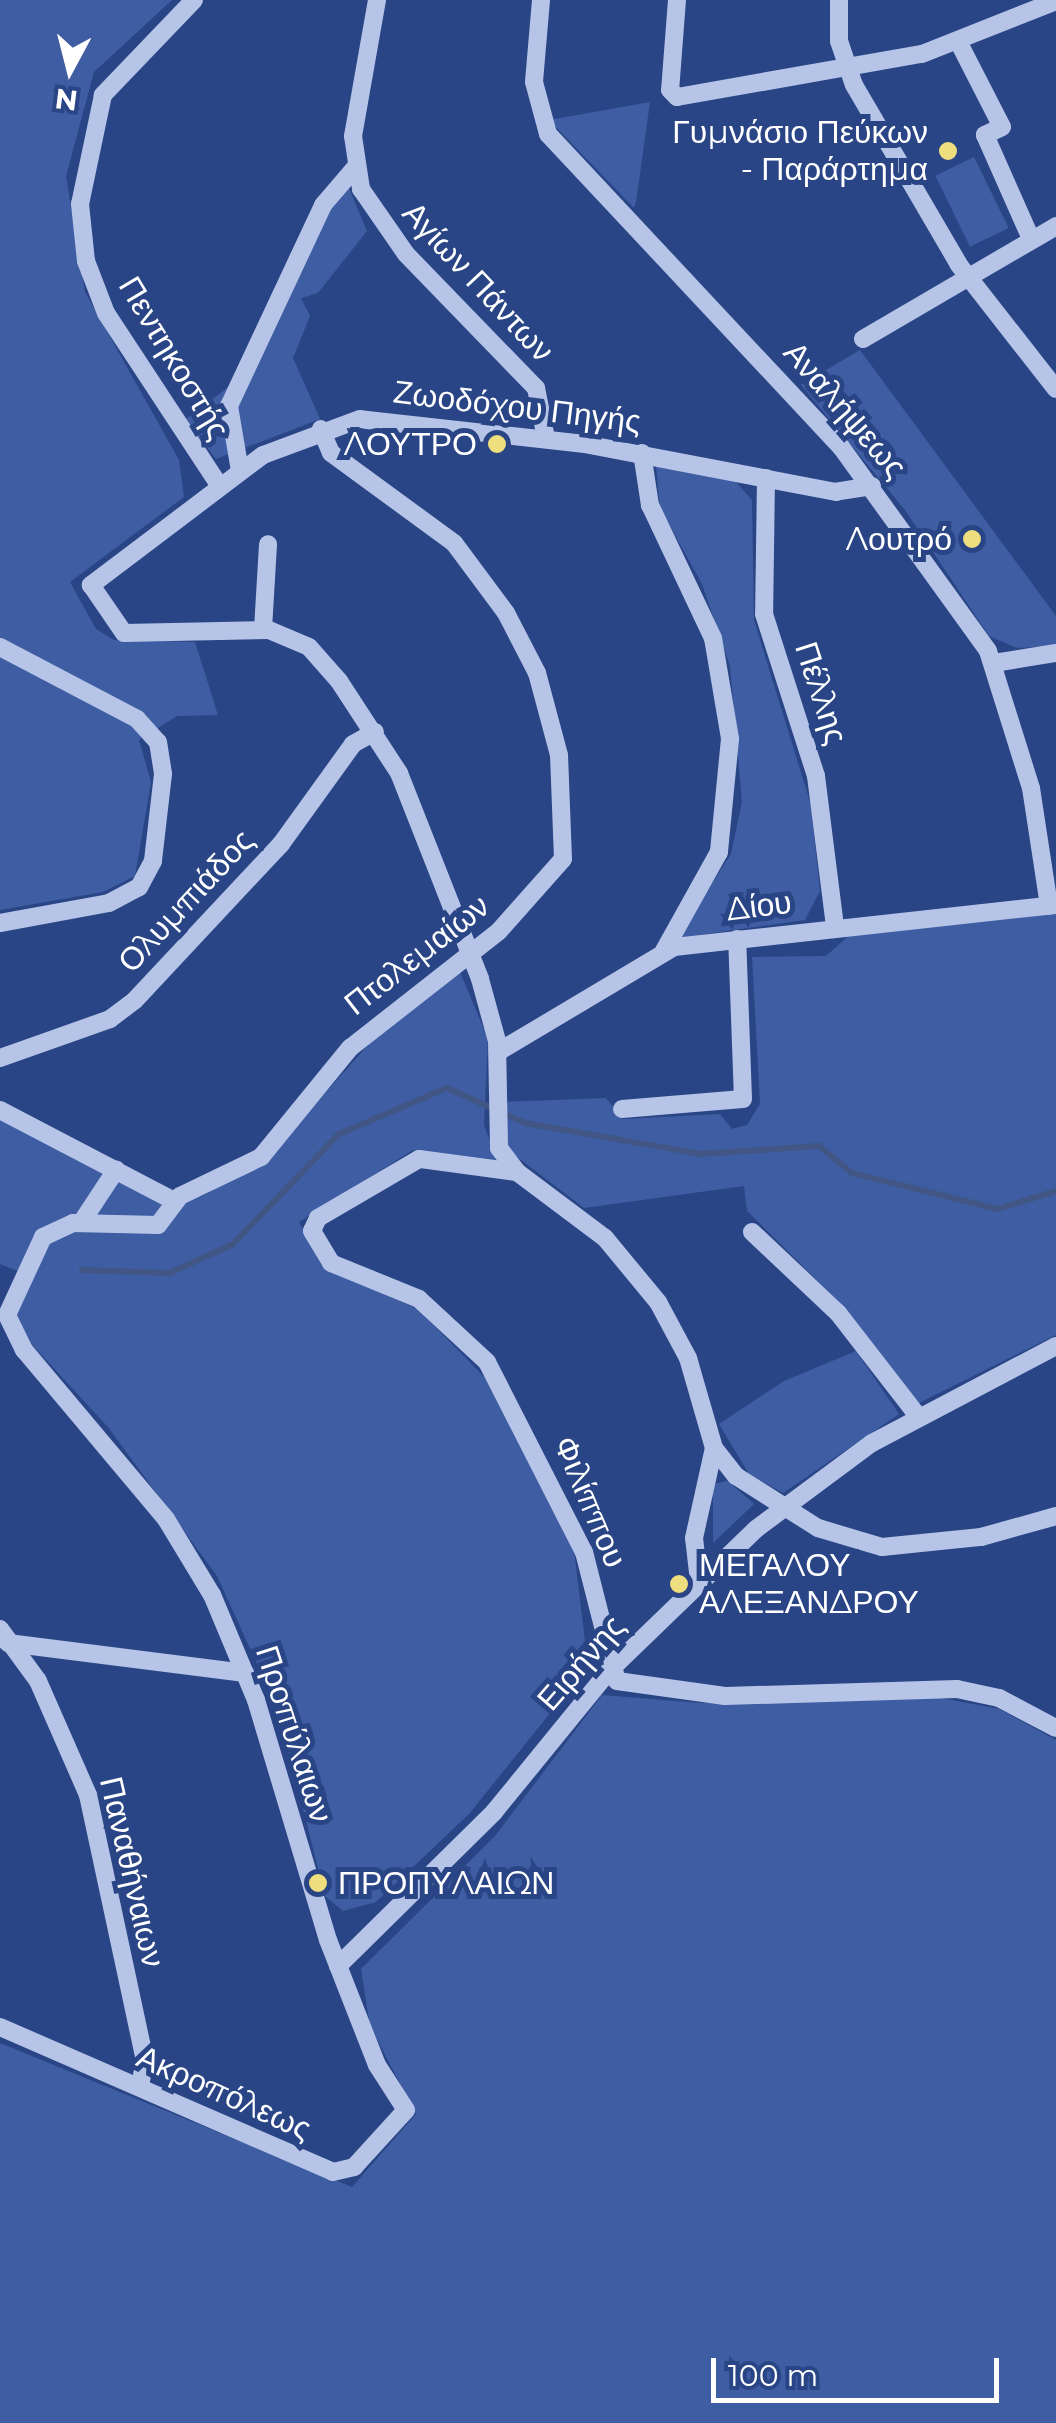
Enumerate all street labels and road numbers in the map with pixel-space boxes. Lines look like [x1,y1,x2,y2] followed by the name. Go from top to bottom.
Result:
[394,194,562,370] street label: Αγίων Πάντων
[110,270,238,446] street label: Πεντηκοστής
[775,334,915,486] street label: Αναλήψεως
[391,373,643,441] street label: Ζωοδόχου Πηγής
[786,637,856,749] street label: Πέλλης
[110,822,262,980] street label: Ολυμπιάδος
[724,883,794,929] street label: Δίου
[337,887,497,1023] street label: Πτολεμαίων
[545,1431,635,1573] street label: Φιλίππου
[529,1608,633,1718] street label: Ειρήνης
[247,1641,341,1827] street label: Προπύλαιων
[91,1773,173,1971] street label: Παναθήναιων
[131,2038,317,2148] street label: Ακροπόλεως

